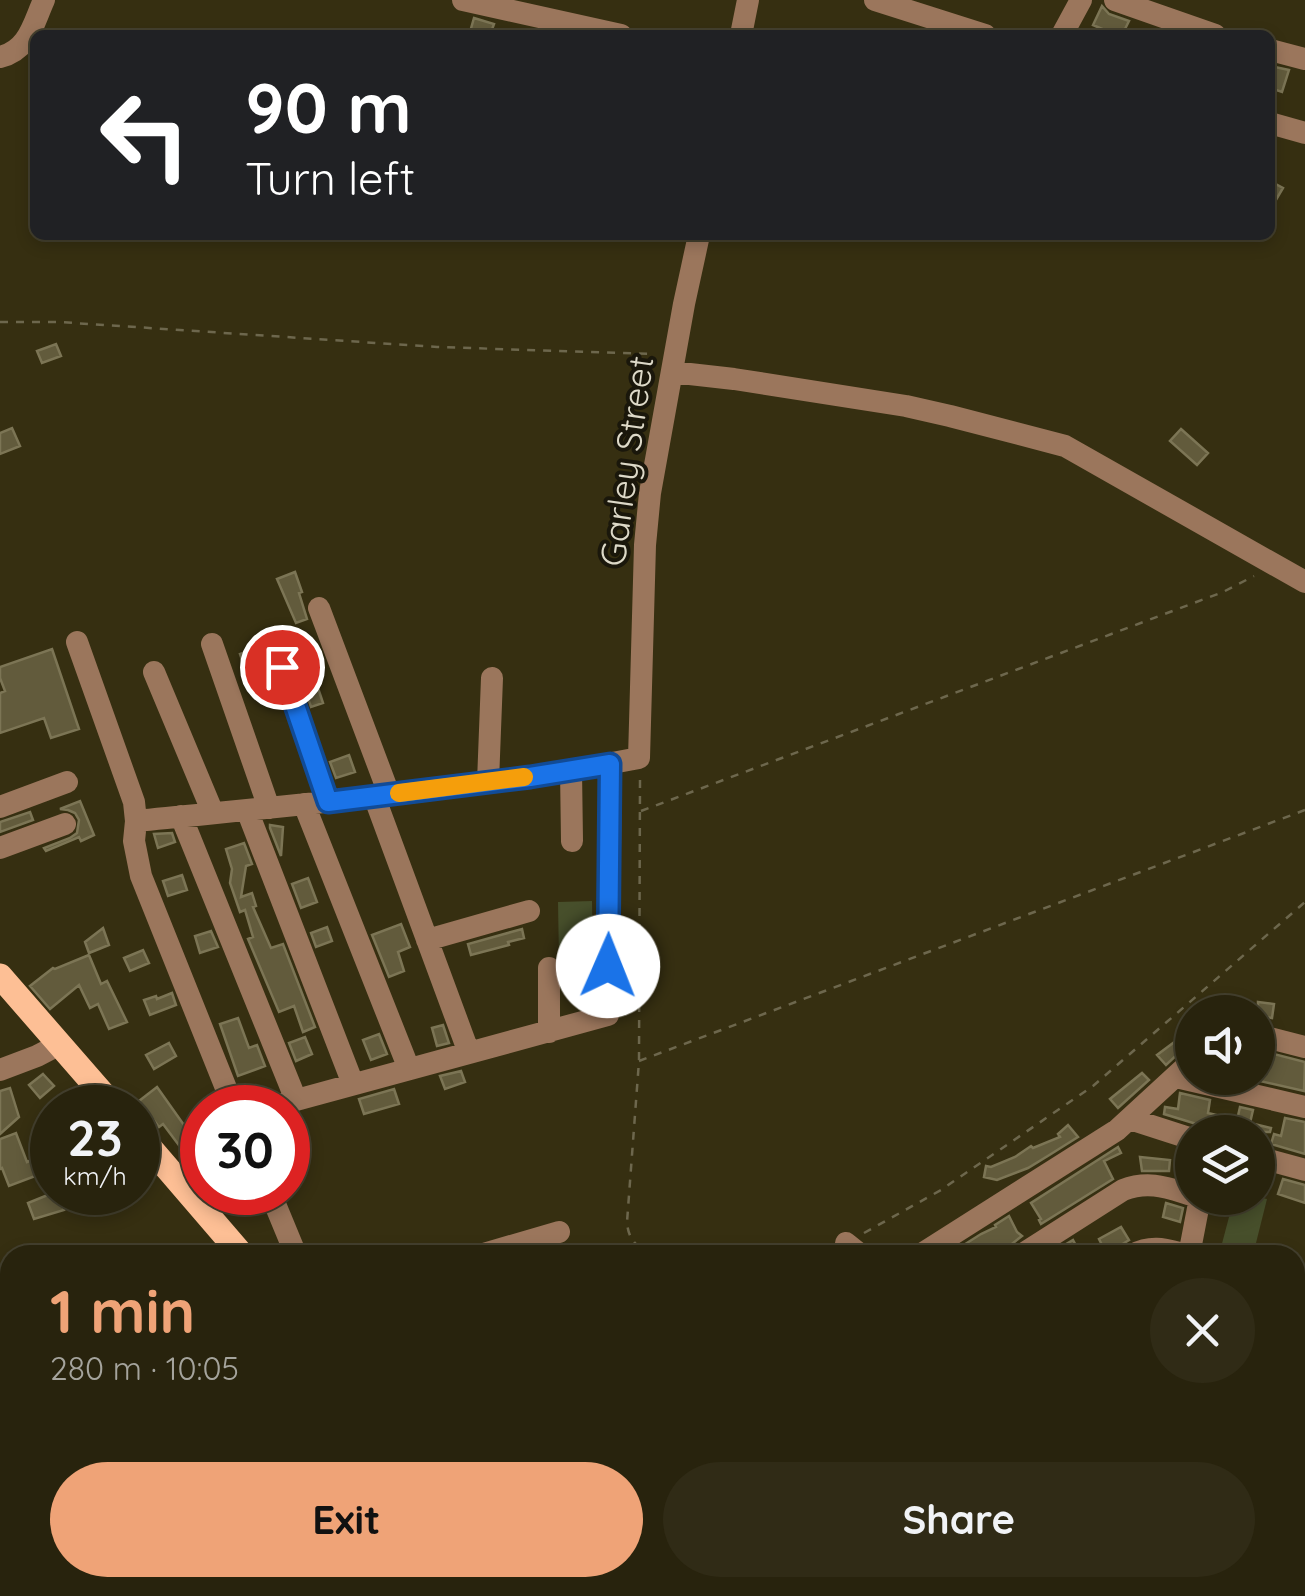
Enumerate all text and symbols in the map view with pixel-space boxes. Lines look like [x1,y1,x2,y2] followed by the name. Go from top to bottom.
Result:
[245,63,412,151] text: 90 m
[80,70,210,200] icon: left
[245,150,415,206] text: Turn left
[589,353,663,569] street label: Garley Street
[240,625,325,710] pin
[255,640,310,695] icon: arrive
[556,914,660,1018] position arrow
[1175,995,1275,1215] map controls
[1175,995,1275,1095] button: sound
[180,1085,310,1215] speed limit sign: 30
[67,1106,123,1169] text: 23
[1175,1115,1275,1215] button: layers
[63,1160,127,1191] text: km/h
[50,1273,195,1348] text: 1 min
[1150,1278,1255,1383] button: close
[50,1348,239,1388] text: 280 m · 10:05
[50,1462,643,1577] button: Exit
[663,1462,1255,1577] button: Share

